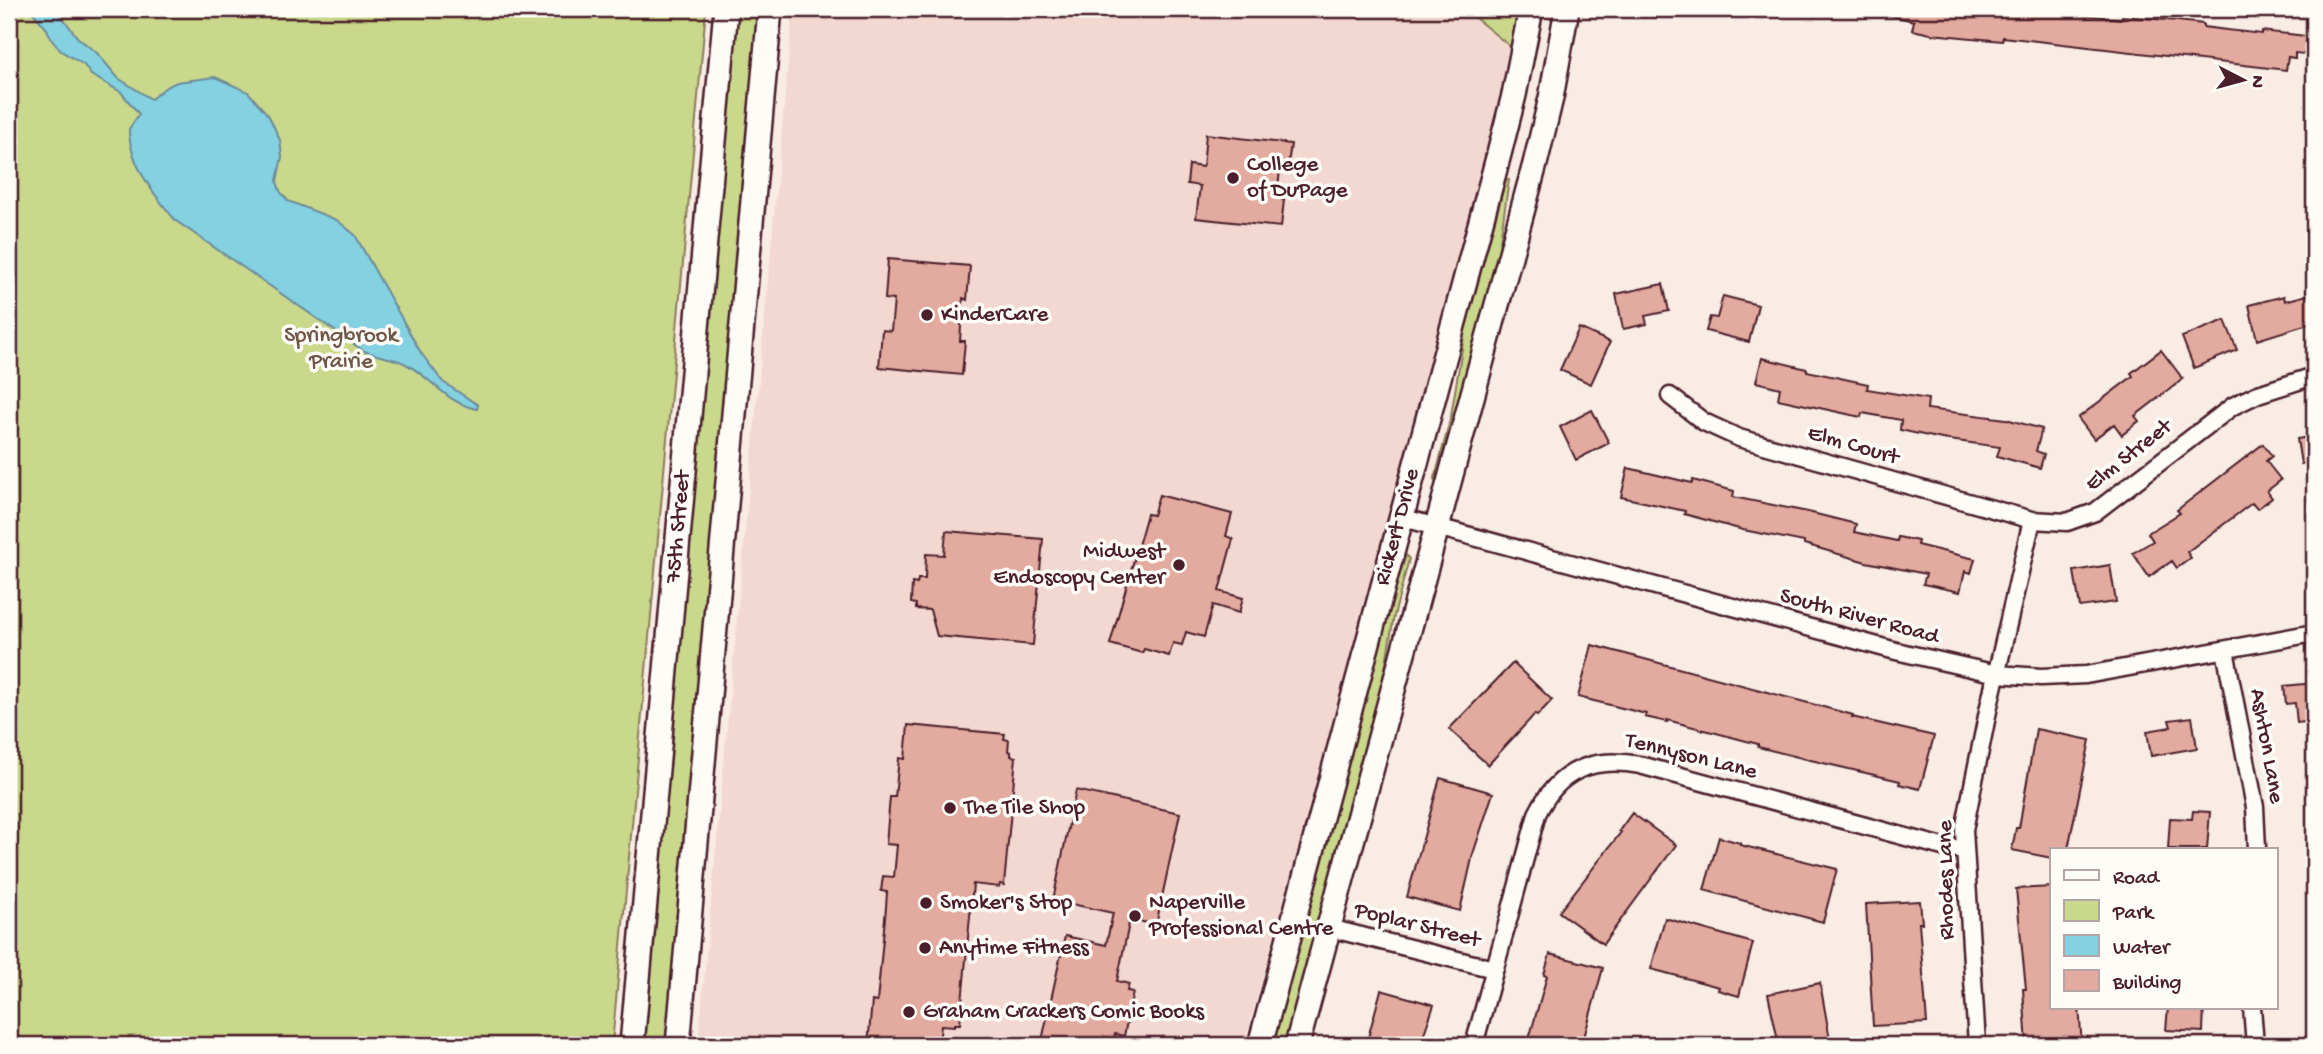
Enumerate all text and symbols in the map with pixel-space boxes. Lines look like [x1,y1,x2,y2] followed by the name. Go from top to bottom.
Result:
[2208,46,2278,116] north arrow
[2244,74,2269,89] text: N
[1247,152,1349,205] place label: College of DuPage
[1225,170,1241,186] marker: College of DuPage
[941,302,1049,329] place label: KinderCare
[919,307,935,323] marker: KinderCare
[284,323,401,376] park label: Springbrook Prairie
[2080,413,2179,498] street label: Elm Street
[1804,420,1903,472] street label: Elm Court
[1369,464,1427,588] street label: Rickert Drive
[661,468,697,585] street label: 75th Street
[993,539,1167,592] place label: Midwest Endoscopy Center
[1171,557,1187,573] marker: Midwest Endoscopy Center
[1777,583,1943,652] street label: South River Road
[2243,686,2290,807] street label: Ashton Lane
[1620,727,1761,787] street label: Tennyson Lane
[962,795,1085,822] place label: The Tile Shop
[942,800,958,816] marker: The Tile Shop
[1932,819,1962,940] street label: Rhodes Lane
[2050,848,2278,1009] legend
[2113,867,2161,892] text: Road
[940,890,1072,917] place label: Smoker's Stop
[1148,890,1335,943] place label: Naperville Professional Centre
[918,895,934,911] marker: Smoker's Stop
[1350,897,1484,955] street label: Poplar Street
[2112,902,2156,927] text: Park
[1127,908,1143,924] marker: Naperville Professional Centre
[939,935,1089,962] place label: Anytime Fitness
[2113,937,2171,962] text: Water
[917,940,933,956] marker: Anytime Fitness
[2112,972,2182,997] text: Building
[923,999,1205,1026] place label: Graham Crackers Comic Books
[901,1004,917,1020] marker: Graham Crackers Comic Books

